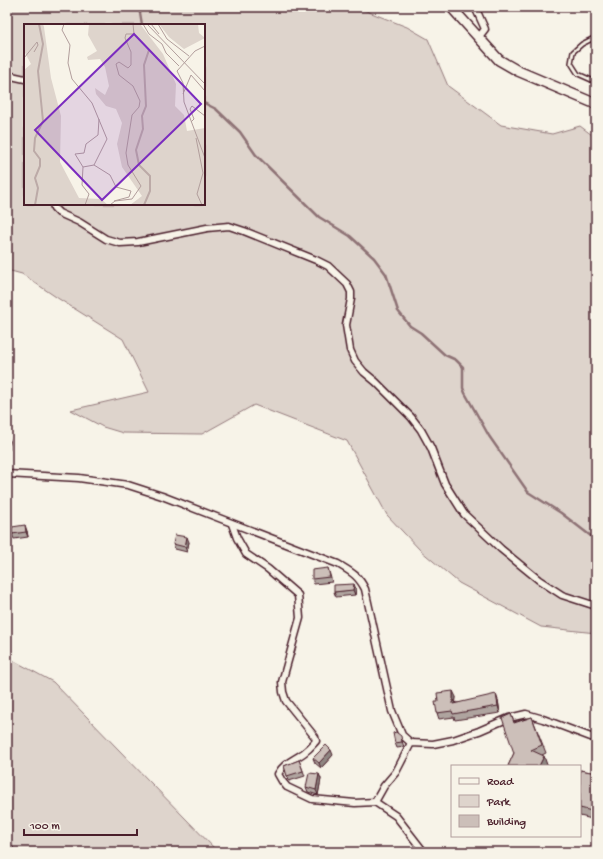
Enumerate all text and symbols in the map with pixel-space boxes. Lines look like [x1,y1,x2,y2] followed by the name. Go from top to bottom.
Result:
[24,24,205,205] inset map
[451,765,581,837] legend
[487,776,514,790] text: Road
[486,796,512,810] text: Park
[24,811,137,837] scale bar
[486,816,526,830] text: Building
[29,820,60,834] text: 100 m

